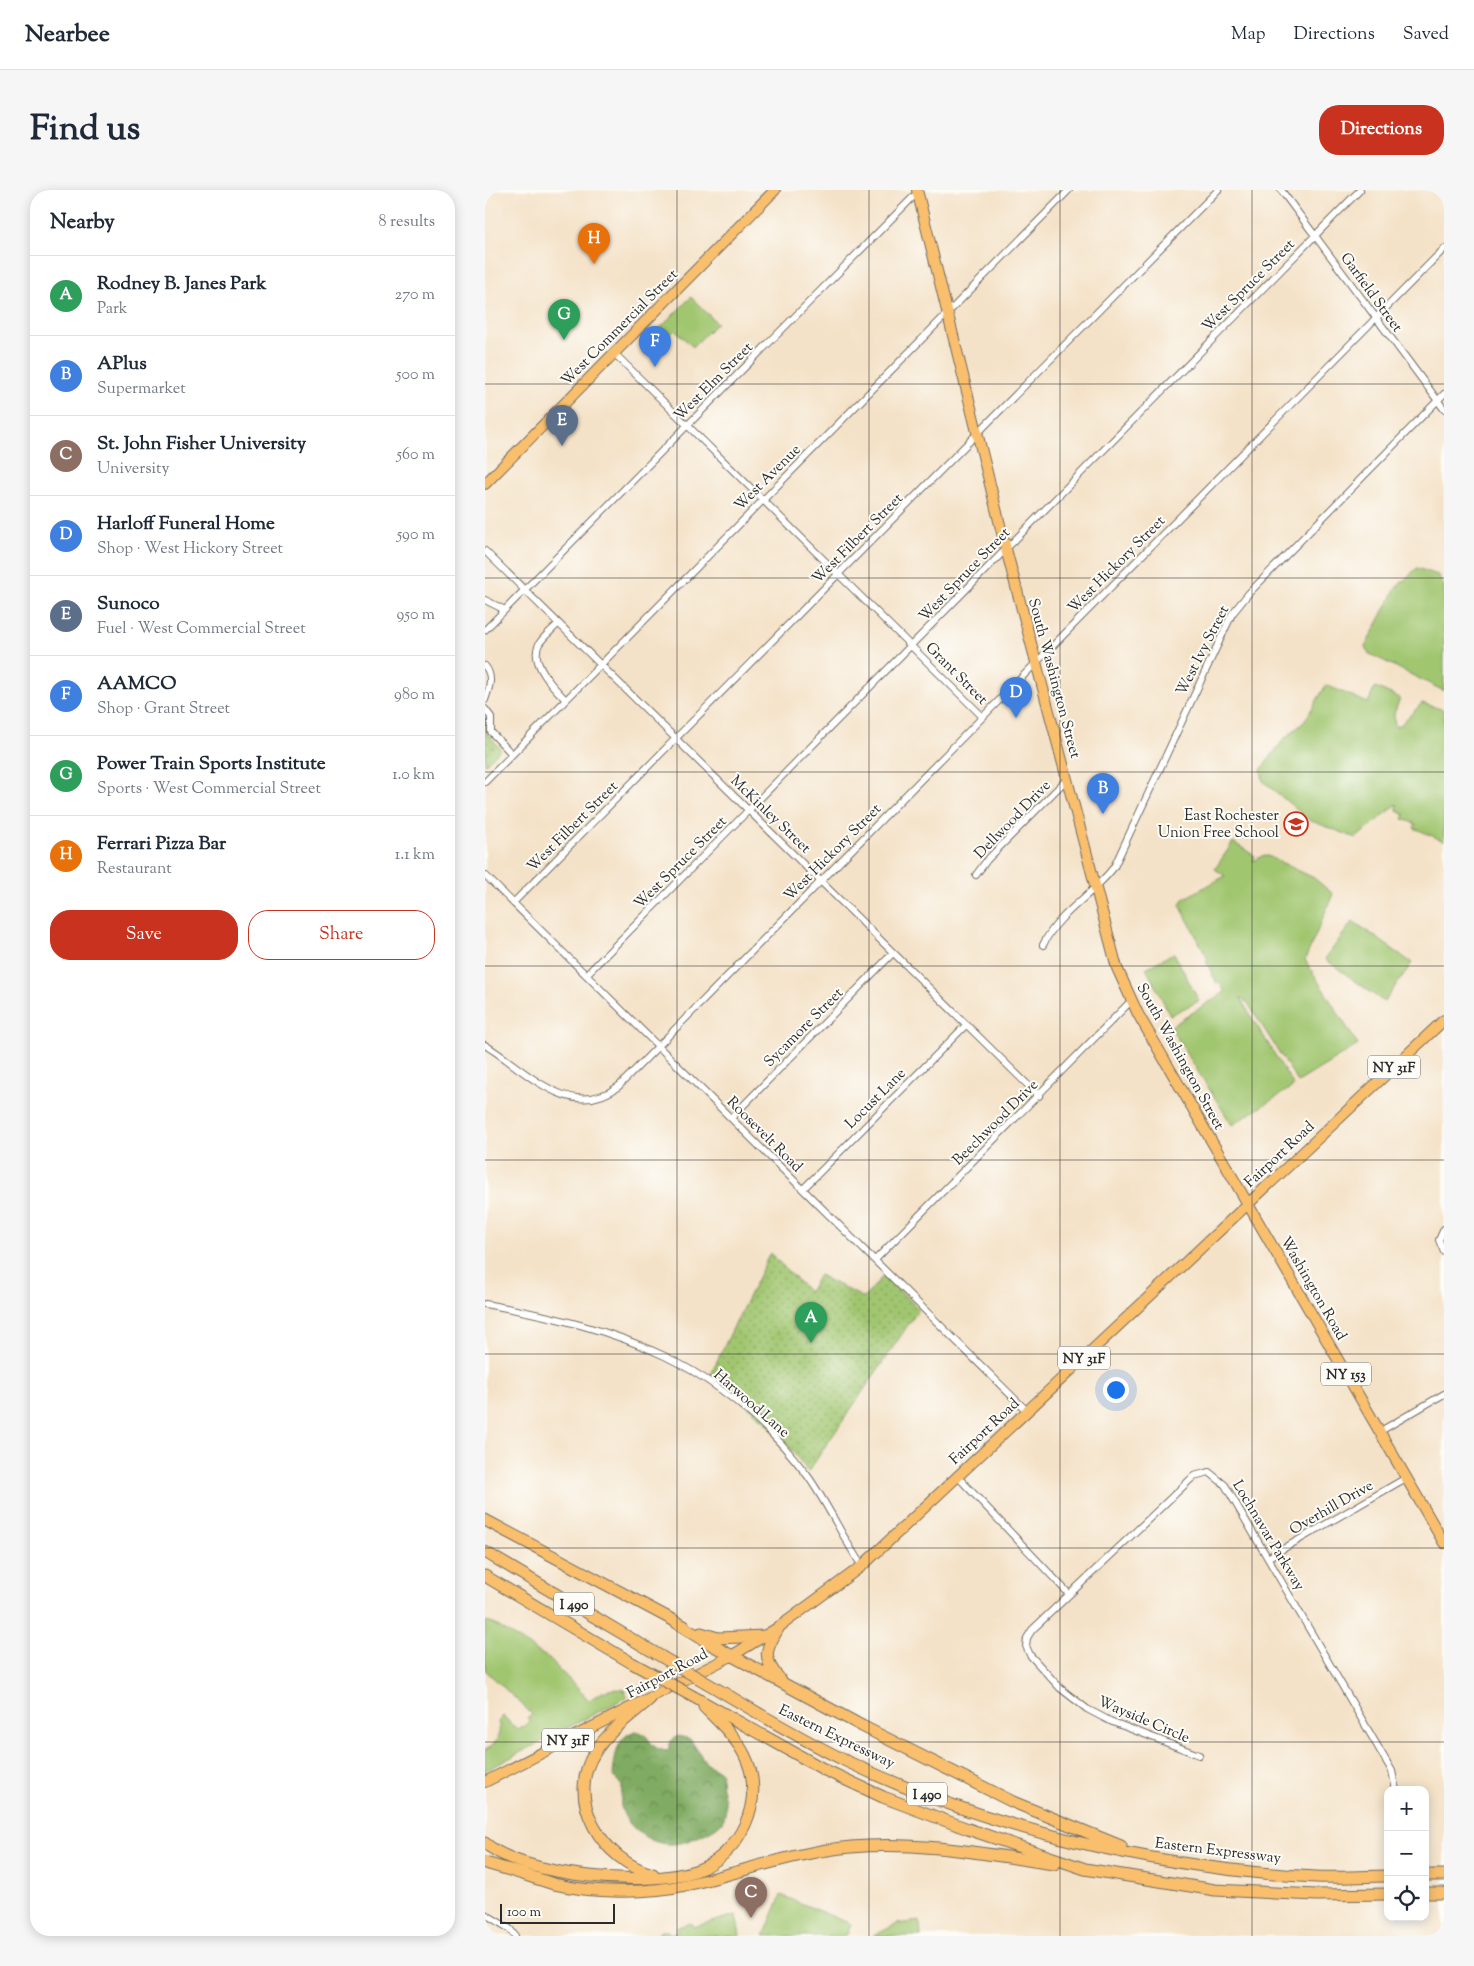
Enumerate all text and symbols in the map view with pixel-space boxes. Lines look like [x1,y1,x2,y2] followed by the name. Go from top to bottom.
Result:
[25,18,110,52] text: Nearbee
[1231,22,1266,48] text: Map
[1294,22,1375,48] text: Directions
[1403,22,1449,48] text: Saved
[30,105,140,156] text: Find us
[1319,105,1444,155] button: Directions
[50,208,115,238] text: Nearby
[379,211,435,234] text: 8 results
[578,223,610,264] pin: H
[1198,235,1300,337] street label: West Spruce Street
[1335,249,1407,337] street label: Garfield Street
[557,265,683,391] street label: West Commercial Street
[97,271,267,298] text: Rodney B. Janes Park
[60,284,73,307] text: A
[395,284,435,307] text: 270 m
[97,298,128,321] text: Park
[548,299,580,340] pin: G
[639,326,671,367] pin: F
[670,338,758,426] street label: West Elm Street
[97,351,147,378] text: APlus
[61,364,71,387] text: B
[396,364,435,387] text: 500 m
[97,378,186,401] text: Supermarket
[546,405,578,446] pin: E
[97,431,306,458] text: St. John Fisher University
[730,440,806,516] street label: West Avenue
[60,444,72,467] text: C
[396,444,435,467] text: 560 m
[97,458,170,481] text: University
[808,489,908,589] street label: West Filbert Street
[97,511,275,538] text: Harloff Funeral Home
[1064,512,1171,619] street label: West Hickory Street
[915,523,1016,627] street label: West Spruce Street
[60,524,72,547] text: D
[397,524,435,547] text: 590 m
[97,538,283,561] text: Shop · West Hickory Street
[97,591,160,618] text: Sunoco
[1022,596,1085,761] street label: South Washington Street
[1172,602,1235,699] street label: West Ivy Street
[61,604,71,627] text: E
[396,604,435,627] text: 950 m
[97,618,306,641] text: Fuel · West Commercial Street
[920,638,992,710] street label: Grant Street
[97,671,177,698] text: AAMCO
[1000,677,1032,718] pin: D
[62,684,70,707] text: F
[394,684,435,707] text: 980 m
[97,698,230,721] text: Shop · Grant Street
[97,751,326,778] text: Power Train Sports Institute
[59,764,73,787] text: G
[392,764,435,787] text: 1.0 km
[725,771,815,859] street label: McKinley Street
[1087,773,1119,814] pin: B
[970,776,1056,864] street label: Dellwood Drive
[523,777,623,877] street label: West Filbert Street
[97,778,321,801] text: Sports · West Commercial Street
[780,800,887,907] street label: West Hickory Street
[1158,806,1279,844] place label: East Rochester Union Free School
[1283,811,1309,837] school or university icon: East Rochester Union Free School
[630,812,732,914] street label: West Spruce Street
[97,831,226,858] text: Ferrari Pizza Bar
[60,844,72,867] text: H
[395,844,435,867] text: 1.1 km
[97,858,172,881] text: Restaurant
[50,910,238,960] button: Save
[248,910,435,960] button: Share
[1131,980,1229,1134] street label: South Washington Street
[760,984,849,1073] street label: Sycamore Street
[1368,1056,1420,1079] road number: NY 31F
[841,1064,911,1134] street label: Locust Lane
[948,1075,1044,1171] street label: Beechwood Drive
[721,1092,807,1178] street label: Roosevelt Road
[1240,1117,1320,1193] street label: Fairport Road
[1274,1233,1351,1345] street label: Washington Road
[795,1302,827,1343] pin: A
[1058,1346,1110,1370] road number: NY 31F
[1321,1362,1371,1386] road number: NY 153
[708,1365,794,1443] street label: Harwood Lane
[1103,1377,1129,1403] your location
[945,1394,1025,1470] street label: Fairport Road
[1286,1476,1377,1541] street label: Overhill Drive
[1226,1477,1309,1595] street label: Lochnavar Parkway
[554,1592,594,1616] road number: I 490
[623,1644,712,1704] street label: Fairport Road
[1094,1692,1193,1749] street label: Wayside Circle
[775,1700,898,1775] street label: Eastern Expressway
[542,1728,594,1752] road number: NY 31F
[907,1782,947,1806] road number: I 490
[1384,1786,1429,1921] map controls
[1384,1786,1429,1831] button: +
[1384,1831,1429,1876] button: −
[1154,1833,1283,1870] street label: Eastern Expressway
[1384,1876,1429,1921] button: locate
[735,1877,767,1918] pin: C
[500,1901,615,1924] scale bar
[507,1903,541,1923] text: 100 m

